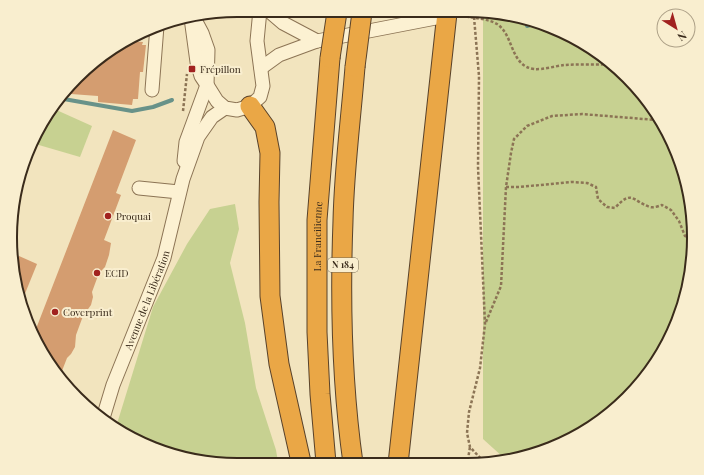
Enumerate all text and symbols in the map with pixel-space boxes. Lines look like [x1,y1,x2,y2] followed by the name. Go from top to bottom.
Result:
[656,8,696,48] north arrow
[675,28,690,45] text: N
[200,62,241,76] place label: Frépillon
[187,64,197,74] marker: Frépillon
[310,201,325,271] street label: La Francilienne
[116,209,151,223] place label: Proquai
[103,211,113,221] marker: Proquai
[121,249,173,353] street label: Avenue de la Libération
[328,258,358,272] road number: N 184
[105,266,129,280] place label: ECID
[92,268,102,278] marker: ECID
[63,305,113,319] place label: Coverprint
[50,307,60,317] marker: Coverprint

